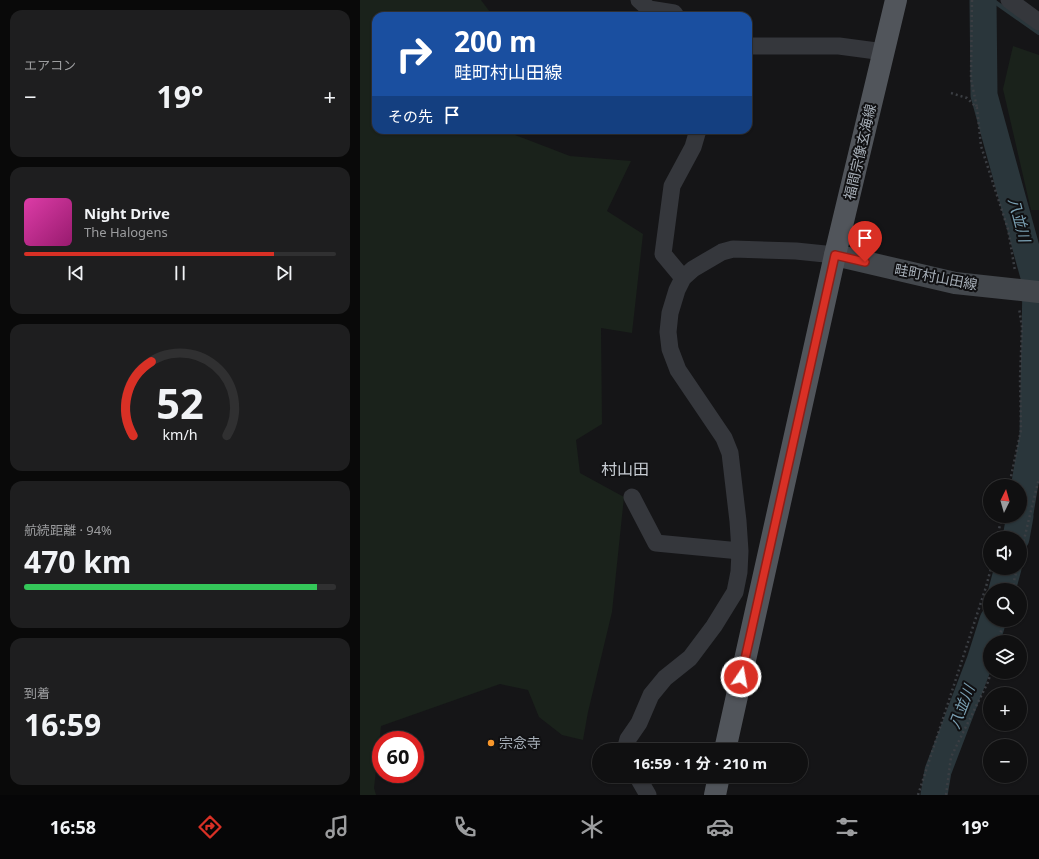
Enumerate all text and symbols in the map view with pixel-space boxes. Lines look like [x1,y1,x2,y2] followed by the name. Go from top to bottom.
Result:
[454,22,537,60] text: 200 m
[388,28,440,80] icon: right
[24,56,76,74] text: エアコン
[454,60,562,84] text: 畦町村山田線
[156,76,204,117] text: 19°
[24,81,37,111] text: −
[323,81,336,111] text: +
[839,102,880,202] street label: 福間宗像玄海線
[441,104,463,126] icon: arrive
[388,106,433,126] text: その先
[1004,195,1036,246] water label: 八並川
[84,203,170,223] text: Night Drive
[848,221,882,262] pin
[84,223,168,241] text: The Halogens
[854,227,876,249] icon: arrive
[893,259,979,294] street label: 畦町村山田線
[65,262,87,284] icon: previous
[169,262,191,284] icon: pause
[273,262,295,284] icon: next
[156,374,204,430] text: 52
[162,424,198,443] text: km/h
[601,458,649,480] district label: 村山田
[983,479,1027,523] north arrow
[983,479,1027,783] map controls
[24,521,112,539] text: 航続距離 · 94%
[983,531,1027,575] button: sound
[24,541,131,582] text: 470 km
[983,583,1027,627] button: search
[983,635,1027,679] button: layers
[720,656,762,698] position arrow
[944,680,979,731] water label: 八並川
[24,684,50,702] text: 到着
[983,687,1027,731] button: +
[24,704,101,745] text: 16:59
[372,731,424,783] speed limit sign: 60
[499,733,541,752] place label: 宗念寺
[486,738,496,748] marker: 宗念寺
[983,739,1027,783] button: −
[633,753,767,773] text: 16:59 · 1 分 · 210 m
[196,813,224,841] icon: directions
[323,813,351,841] icon: music
[451,813,479,841] icon: phone
[578,813,606,841] icon: climate
[706,813,734,841] icon: car
[833,813,861,841] icon: filters
[50,815,96,839] text: 16:58
[961,815,989,839] text: 19°

